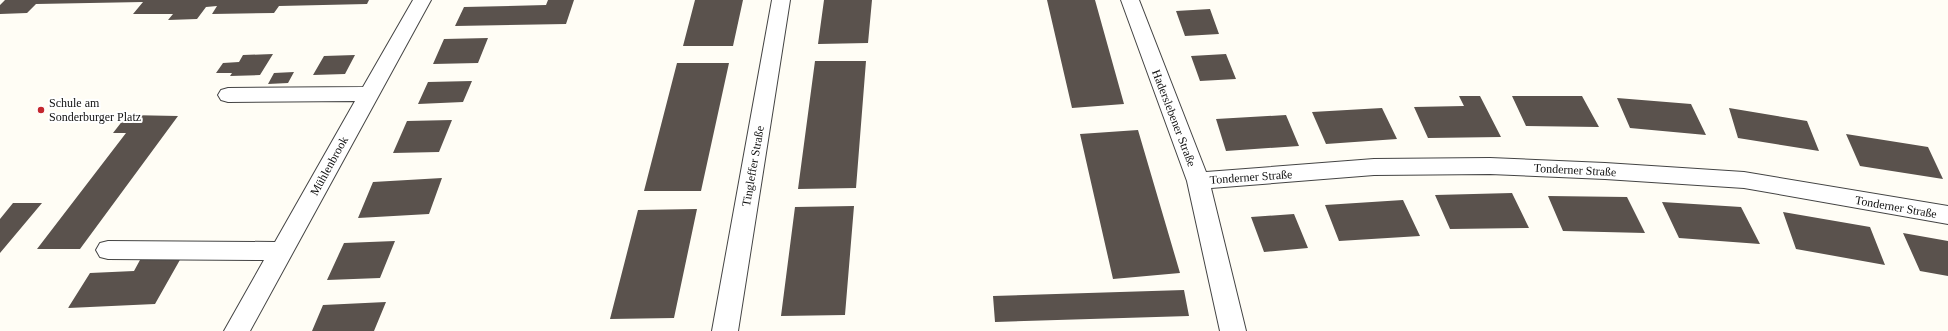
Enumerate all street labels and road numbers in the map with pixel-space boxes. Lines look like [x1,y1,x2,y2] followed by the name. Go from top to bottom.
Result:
[1149,67,1199,169] street label: Haderslebener Straße
[739,125,767,207] street label: Tingleffer Straße
[307,134,351,198] street label: Mühlenbrook
[1533,161,1617,179] street label: Tonderner Straße
[1209,167,1293,187] street label: Tonderner Straße
[1854,193,1938,221] street label: Tonderner Straße

